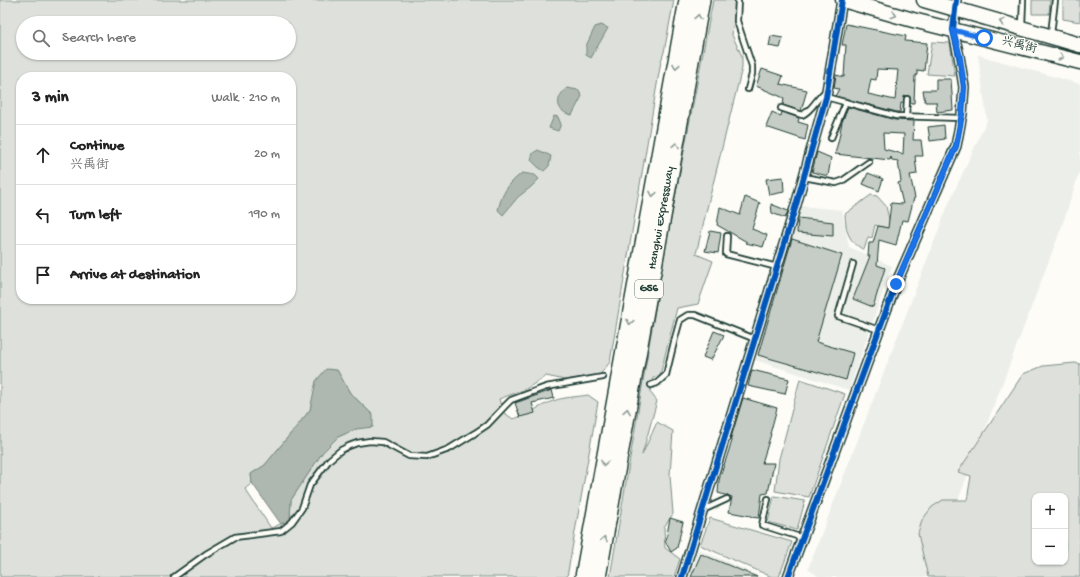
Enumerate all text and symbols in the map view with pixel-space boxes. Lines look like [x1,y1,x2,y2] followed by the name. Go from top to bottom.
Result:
[890,10,897,19] one-way arrow
[693,14,702,20] one-way arrow
[16,16,296,60] search box
[999,18,1006,27] one-way arrow
[30,27,52,49] icon: search
[62,29,136,47] text: Search here
[975,29,993,47] route start
[1000,34,1038,57] street label: 兴禹街
[1057,52,1064,61] one-way arrow
[672,63,681,69] one-way arrow
[32,88,69,108] text: 3 min
[212,91,280,106] text: Walk · 210 m
[70,137,124,155] text: Continue
[671,142,679,148] one-way arrow
[32,144,54,166] icon: ahead
[254,147,280,162] text: 20 m
[70,158,109,173] text: 兴禹街
[646,165,678,271] street label: Hanghui Expressway
[649,191,658,197] one-way arrow
[32,204,54,226] icon: left
[70,206,121,224] text: Turn left
[249,207,280,222] text: 190 m
[32,264,54,286] icon: arrive
[70,266,200,284] text: Arrive at destination
[887,275,905,293] route end
[635,280,663,298] road number: G56
[626,319,634,325] one-way arrow
[622,408,631,414] one-way arrow
[600,460,609,467] one-way arrow
[1032,493,1068,565] map controls
[1032,493,1068,529] button: +
[1032,529,1068,565] button: −
[599,536,607,542] one-way arrow

